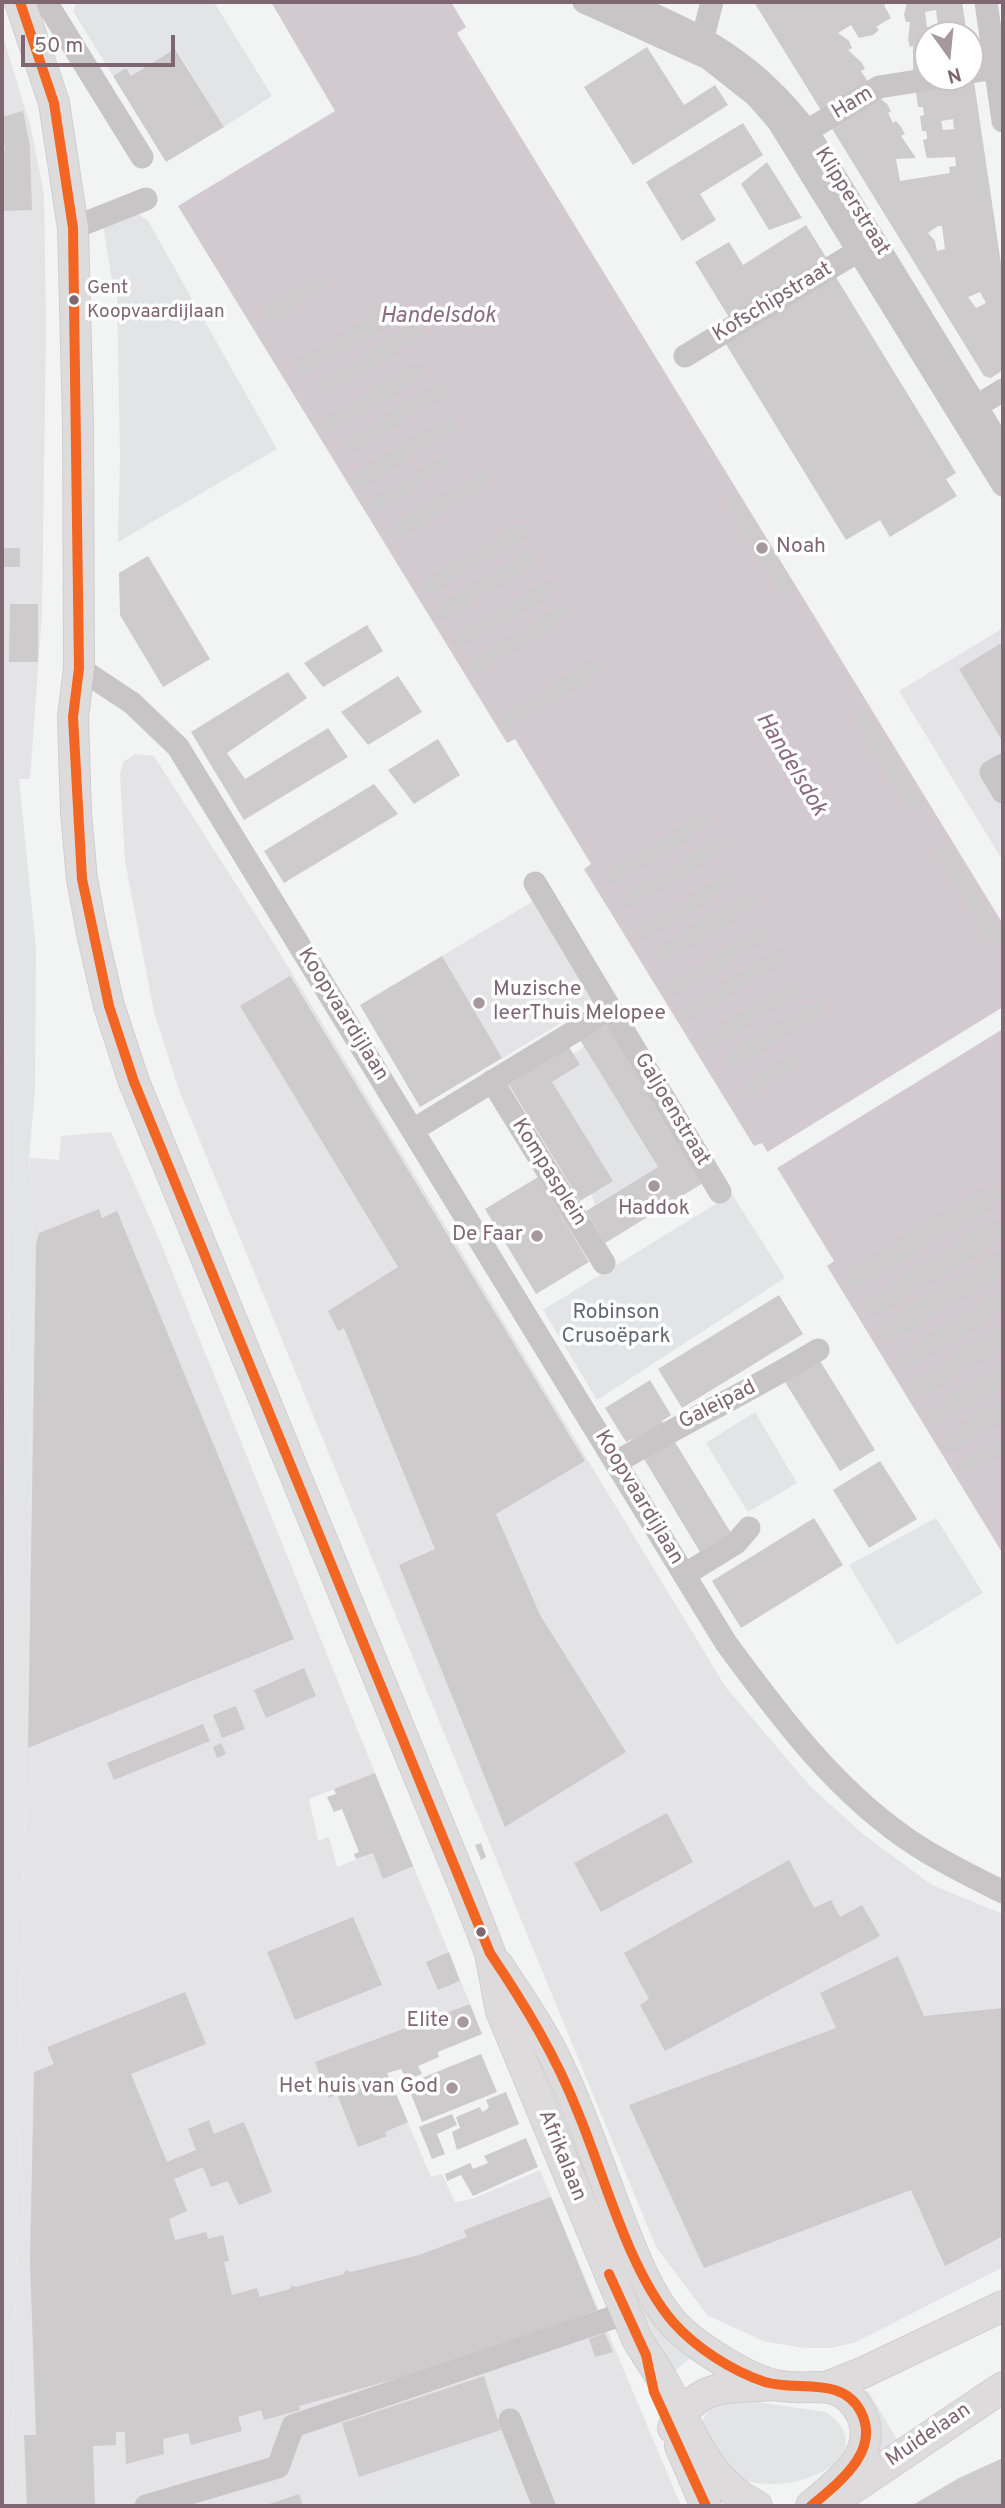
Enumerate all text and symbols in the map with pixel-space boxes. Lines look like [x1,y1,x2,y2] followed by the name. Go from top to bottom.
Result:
[24,21,178,65] scale bar
[914,21,984,91] north arrow
[34,33,83,60] text: 50 m
[944,61,964,88] text: N
[828,82,878,126] street label: Ham
[808,143,894,261] street label: Klipperstraat
[709,258,837,348] street label: Kofschipstraat
[87,278,225,322] place label: Gent Koopvaardijlaan
[67,293,81,307] marker: Gent Koopvaardijlaan
[380,303,496,331] water label: Handelsdok
[776,535,826,561] place label: Noah
[754,540,770,556] marker: Noah
[748,708,832,822] water label: Handelsdok
[291,944,393,1086] street label: Koopvaardijlaan
[493,978,666,1028] place label: Muzische leerThuis Melopee
[471,995,487,1011] marker: Muzische leerThuis Melopee
[628,1049,714,1171] street label: Galjoenstraat
[505,1115,591,1231] street label: Kompasplein
[646,1178,662,1194] marker: Haddok
[618,1197,690,1223] place label: Haddok
[452,1223,523,1249] place label: De Faar
[529,1228,545,1244] marker: De Faar
[561,1301,671,1351] park label: Robinson Crusoëpark
[675,1376,761,1436] street label: Galeipad
[588,1426,688,1570] street label: Koopvaardijlaan
[474,1925,488,1939] unlabelled marker
[407,2009,449,2035] place label: Elite
[455,2014,471,2030] marker: Elite
[279,2075,438,2101] place label: Het huis van God
[444,2080,460,2096] marker: Het huis van God
[531,2107,591,2205] street label: Afrikalaan
[882,2398,976,2474] street label: Muidelaan

